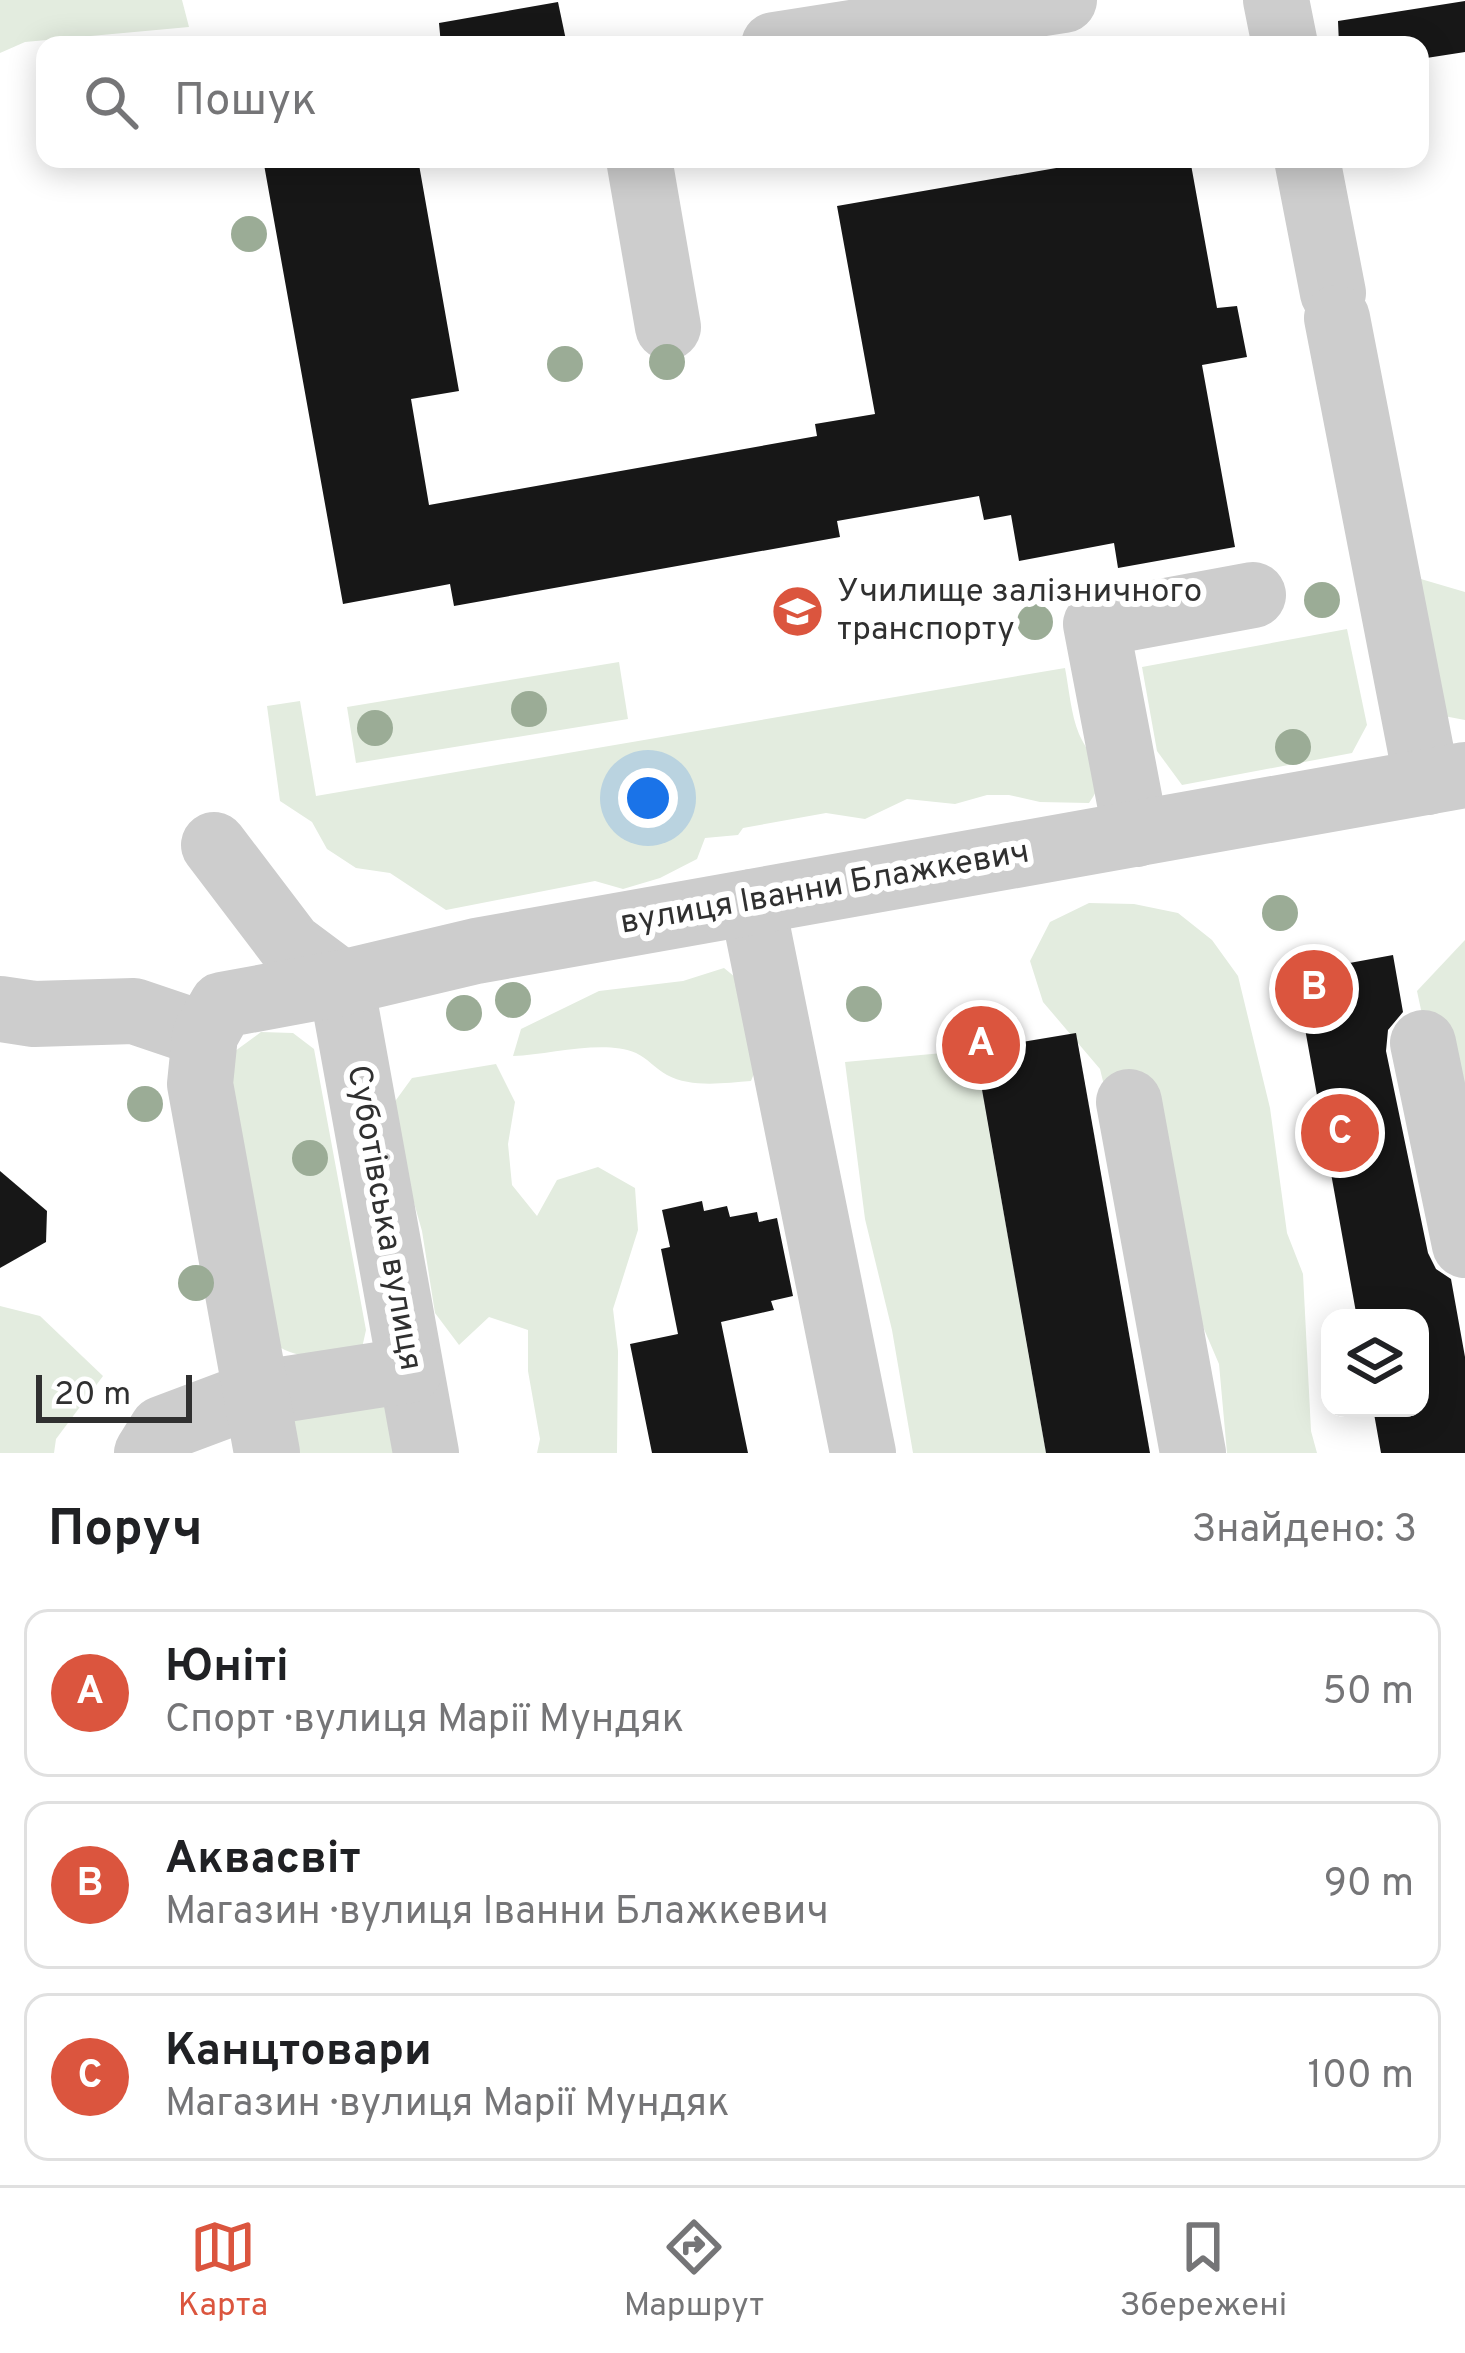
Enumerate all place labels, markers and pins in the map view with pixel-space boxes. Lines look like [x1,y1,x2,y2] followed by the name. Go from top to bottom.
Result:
[837,572,1202,652] place label: Училище залізничного транспорту
[770,584,826,640] school or university icon: Училище залізничного транспорту
[1275,944,1353,1034] pin: B
[942,1000,1020,1090] pin: A
[1301,1088,1379,1178] pin: C

